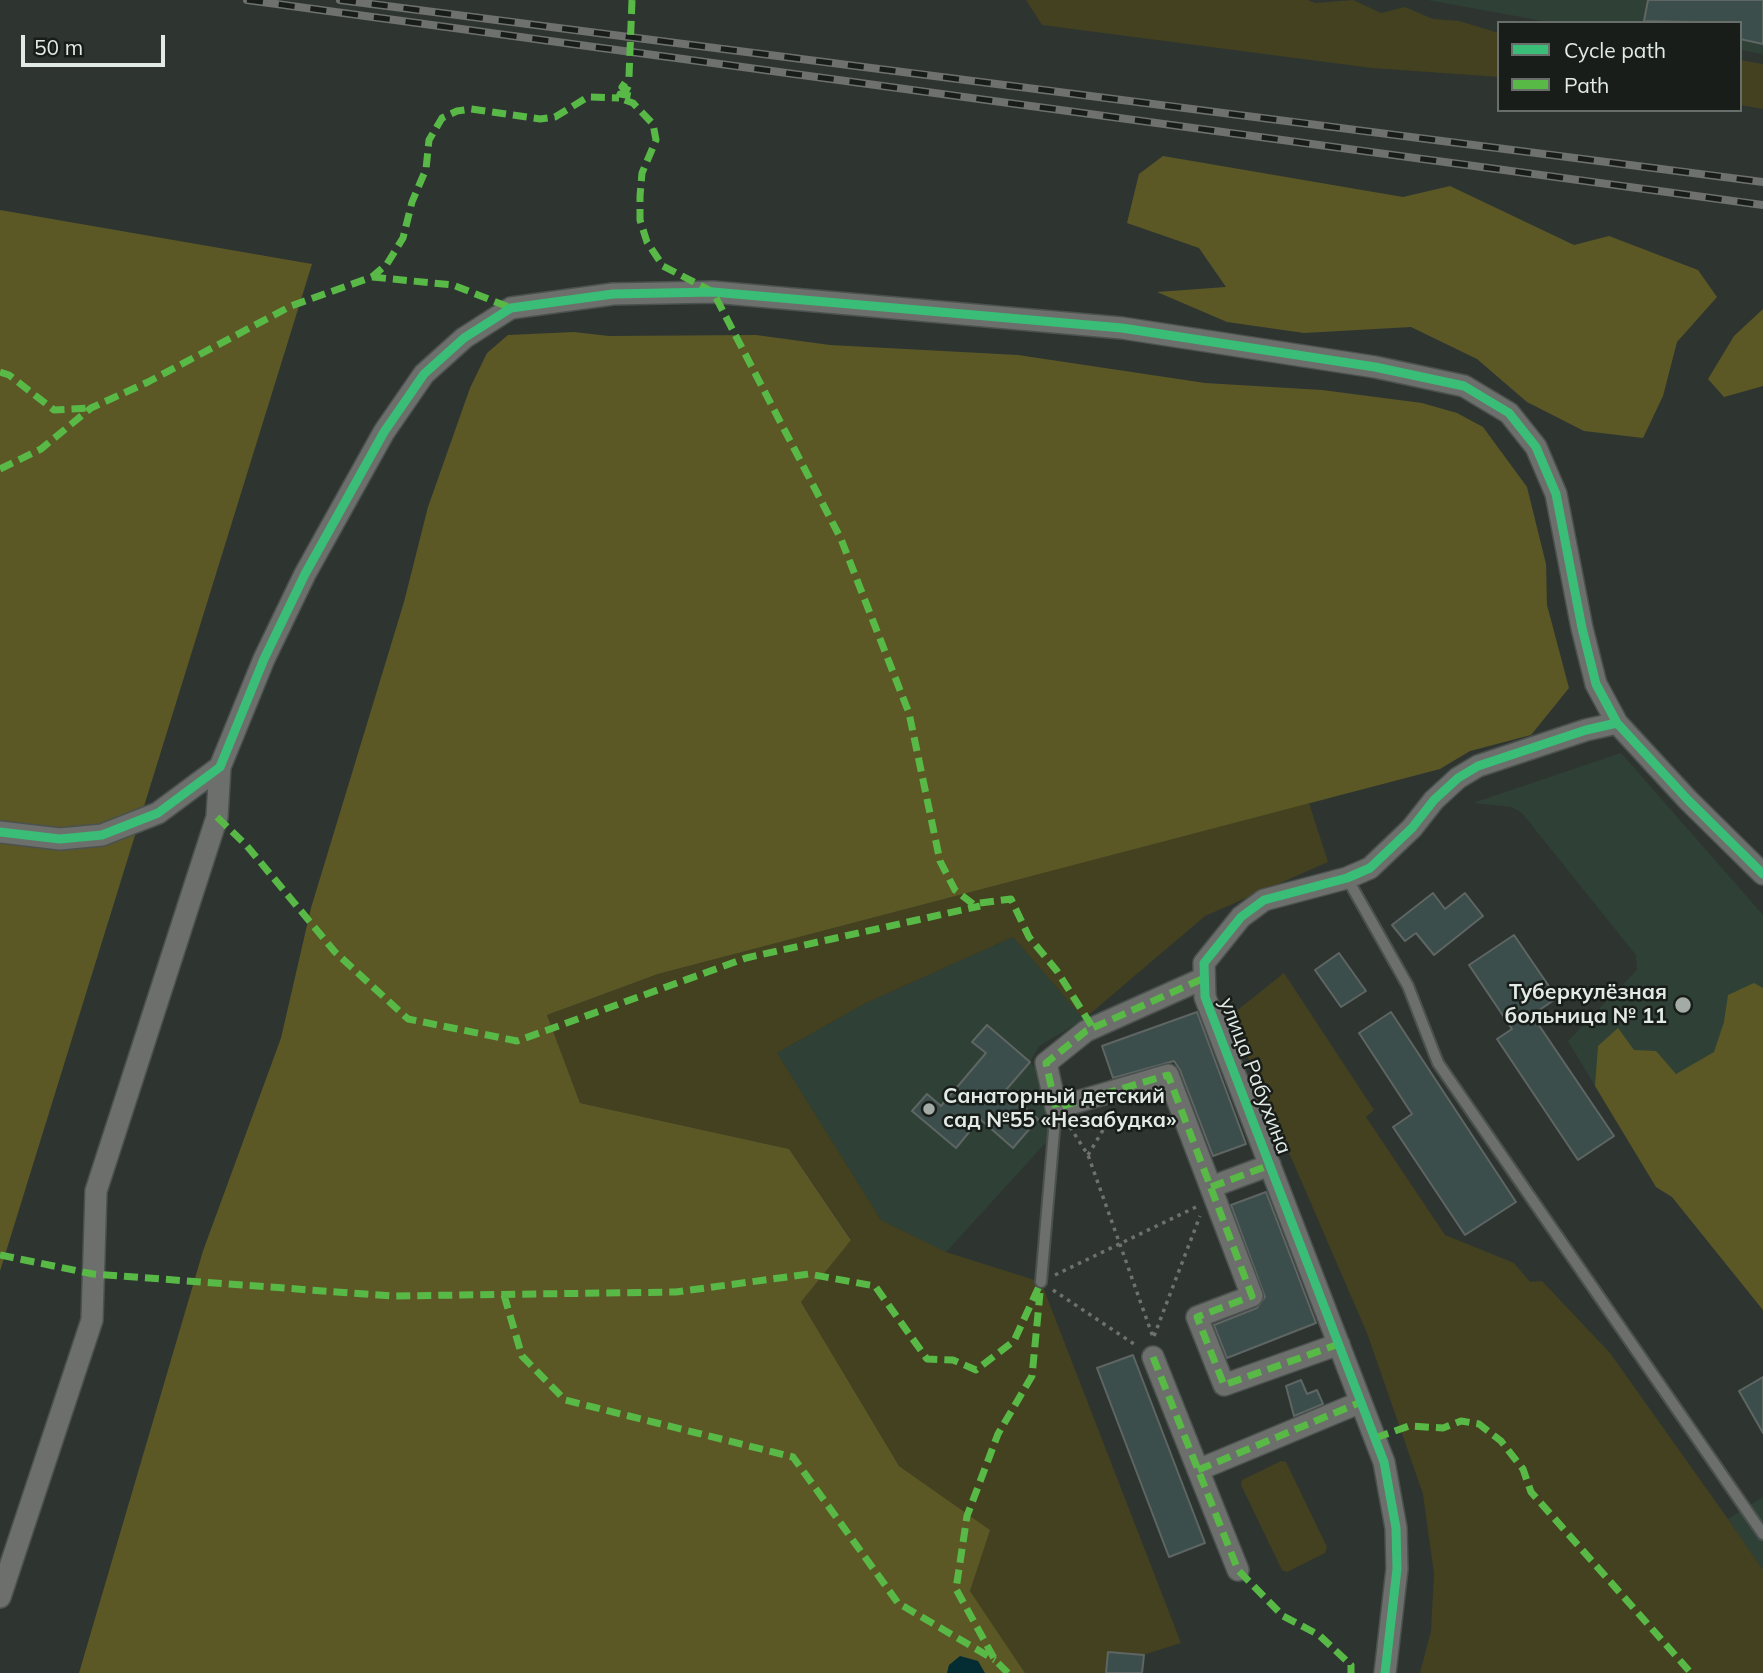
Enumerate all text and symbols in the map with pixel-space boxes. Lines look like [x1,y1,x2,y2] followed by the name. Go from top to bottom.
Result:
[24,21,168,65] scale bar
[1497,21,1742,112] legend
[34,34,83,60] text: 50 m
[1564,37,1666,63] text: Cycle path
[1564,72,1609,98] text: Path
[1504,980,1667,1030] place label: Туберкулёзная больница № 11
[1214,994,1296,1158] street label: улица Рабухина
[1673,995,1693,1015] marker: Туберкулёзная больница № 11
[943,1084,1177,1134] place label: Санаторный детский сад №55 «Незабудка»
[921,1101,937,1117] marker: Санаторный детский сад №55 «Незабудка»

